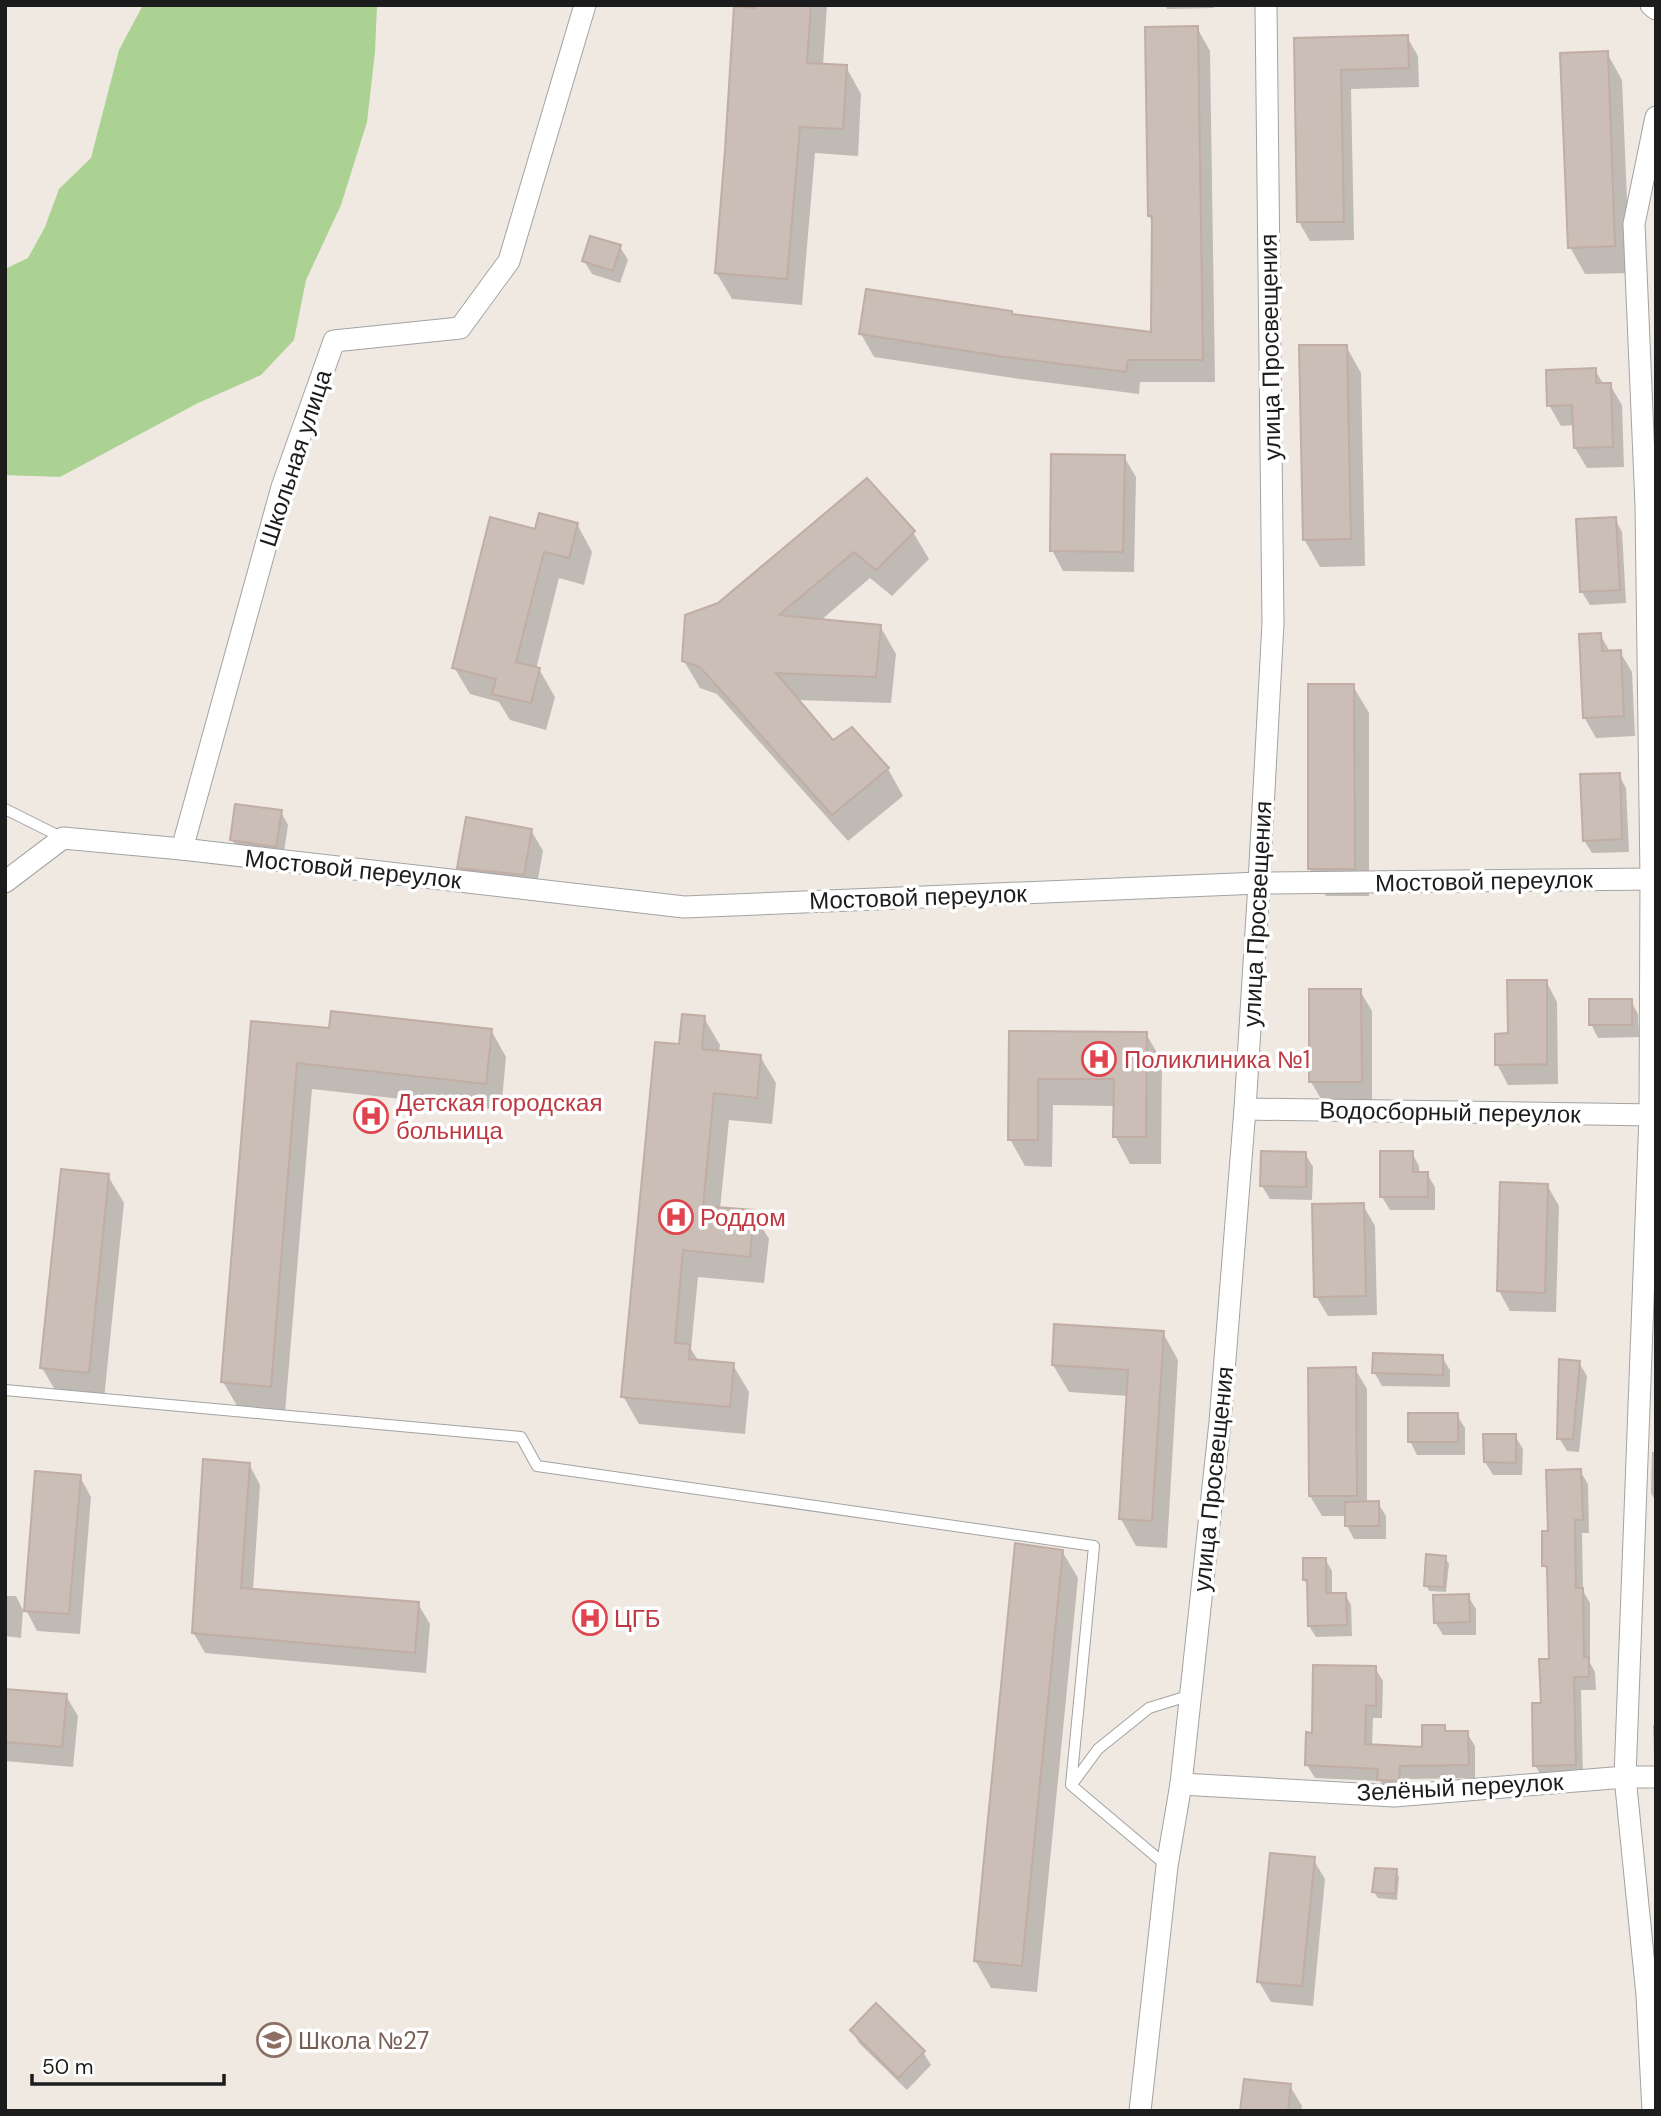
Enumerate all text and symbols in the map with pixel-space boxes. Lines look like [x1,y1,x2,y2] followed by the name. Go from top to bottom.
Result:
[1253,233,1287,461] street label: улица Просвещения
[252,365,338,550] street label: Школьная улица
[1236,800,1278,1028] street label: улица Просвещения
[243,842,463,896] street label: Мостовой переулок
[1375,864,1594,898] street label: Мостовой переулок
[809,878,1028,916] street label: Мостовой переулок
[1080,1040,1118,1078] hospital icon: Поликлиника №1
[1124,1044,1310,1075] place label: Поликлиника №1
[396,1087,602,1146] place label: Детская городская больница
[1319,1094,1581,1130] street label: Водосборный переулок
[352,1097,390,1135] hospital icon: Детская городская больница
[657,1198,695,1236] hospital icon: Роддом
[700,1202,786,1233] place label: Роддом
[1186,1365,1240,1593] street label: улица Просвещения
[571,1599,609,1637] hospital icon: ЦГБ
[614,1603,661,1634] place label: ЦГБ
[1356,1766,1565,1808] street label: Зелёный переулок
[255,2021,293,2059] school or university icon: Школа №27
[298,2025,429,2056] place label: Школа №27
[32,2042,224,2086] scale bar
[42,2053,93,2081] text: 50 m

